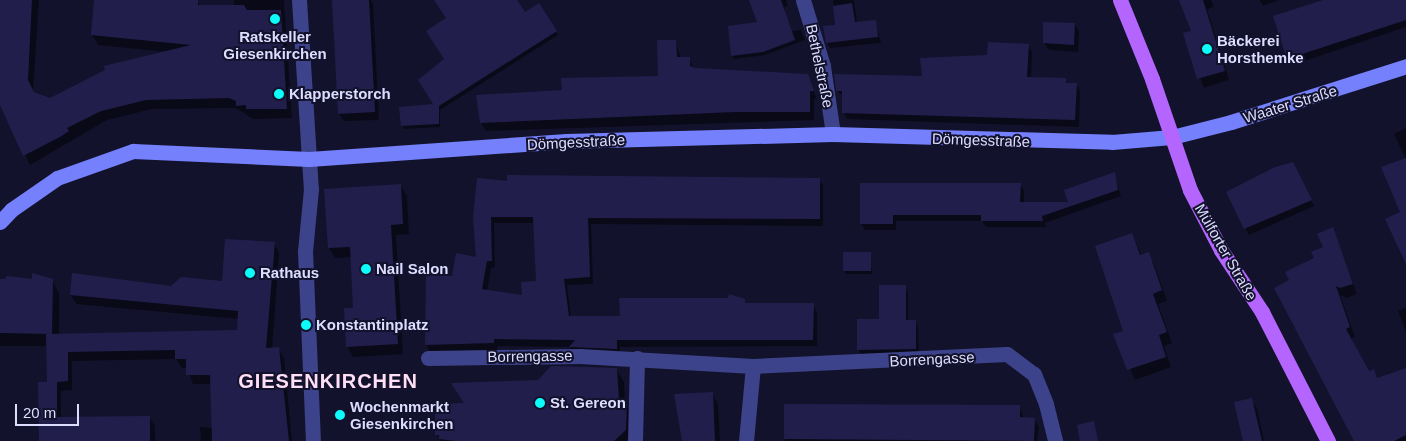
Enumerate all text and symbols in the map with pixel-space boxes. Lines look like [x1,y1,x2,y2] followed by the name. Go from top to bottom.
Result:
[269,13,281,25] marker: Ratskeller Giesenkirchen
[802,23,838,109] street label: Bethelstraße
[223,27,327,62] place label: Ratskeller Giesenkirchen
[1217,31,1304,66] place label: Bäckerei Horsthemke
[1201,43,1213,55] marker: Bäckerei Horsthemke
[1241,81,1339,127] street label: Waater Straße
[289,85,391,103] place label: Klapperstorch
[273,88,285,100] marker: Klapperstorch
[932,129,1030,151] street label: Dömgesstraße
[526,130,626,154] street label: Dömgesstraße
[1191,201,1261,303] street label: Mülforter Straße
[376,260,449,278] place label: Nail Salon
[360,263,372,275] marker: Nail Salon
[260,264,319,282] place label: Rathaus
[244,267,256,279] marker: Rathaus
[316,316,428,334] place label: Konstantinplatz
[300,319,312,331] marker: Konstantinplatz
[487,346,573,366] street label: Borrengasse
[889,348,975,370] street label: Borrengasse
[237,369,419,393] district label: GIESENKIRCHEN
[18,394,81,426] scale bar
[550,394,626,412] place label: St. Gereon
[350,397,453,432] place label: Wochenmarkt Giesenkirchen
[534,397,546,409] marker: St. Gereon
[23,404,56,421] text: 20 m
[334,409,346,421] marker: Wochenmarkt Giesenkirchen

